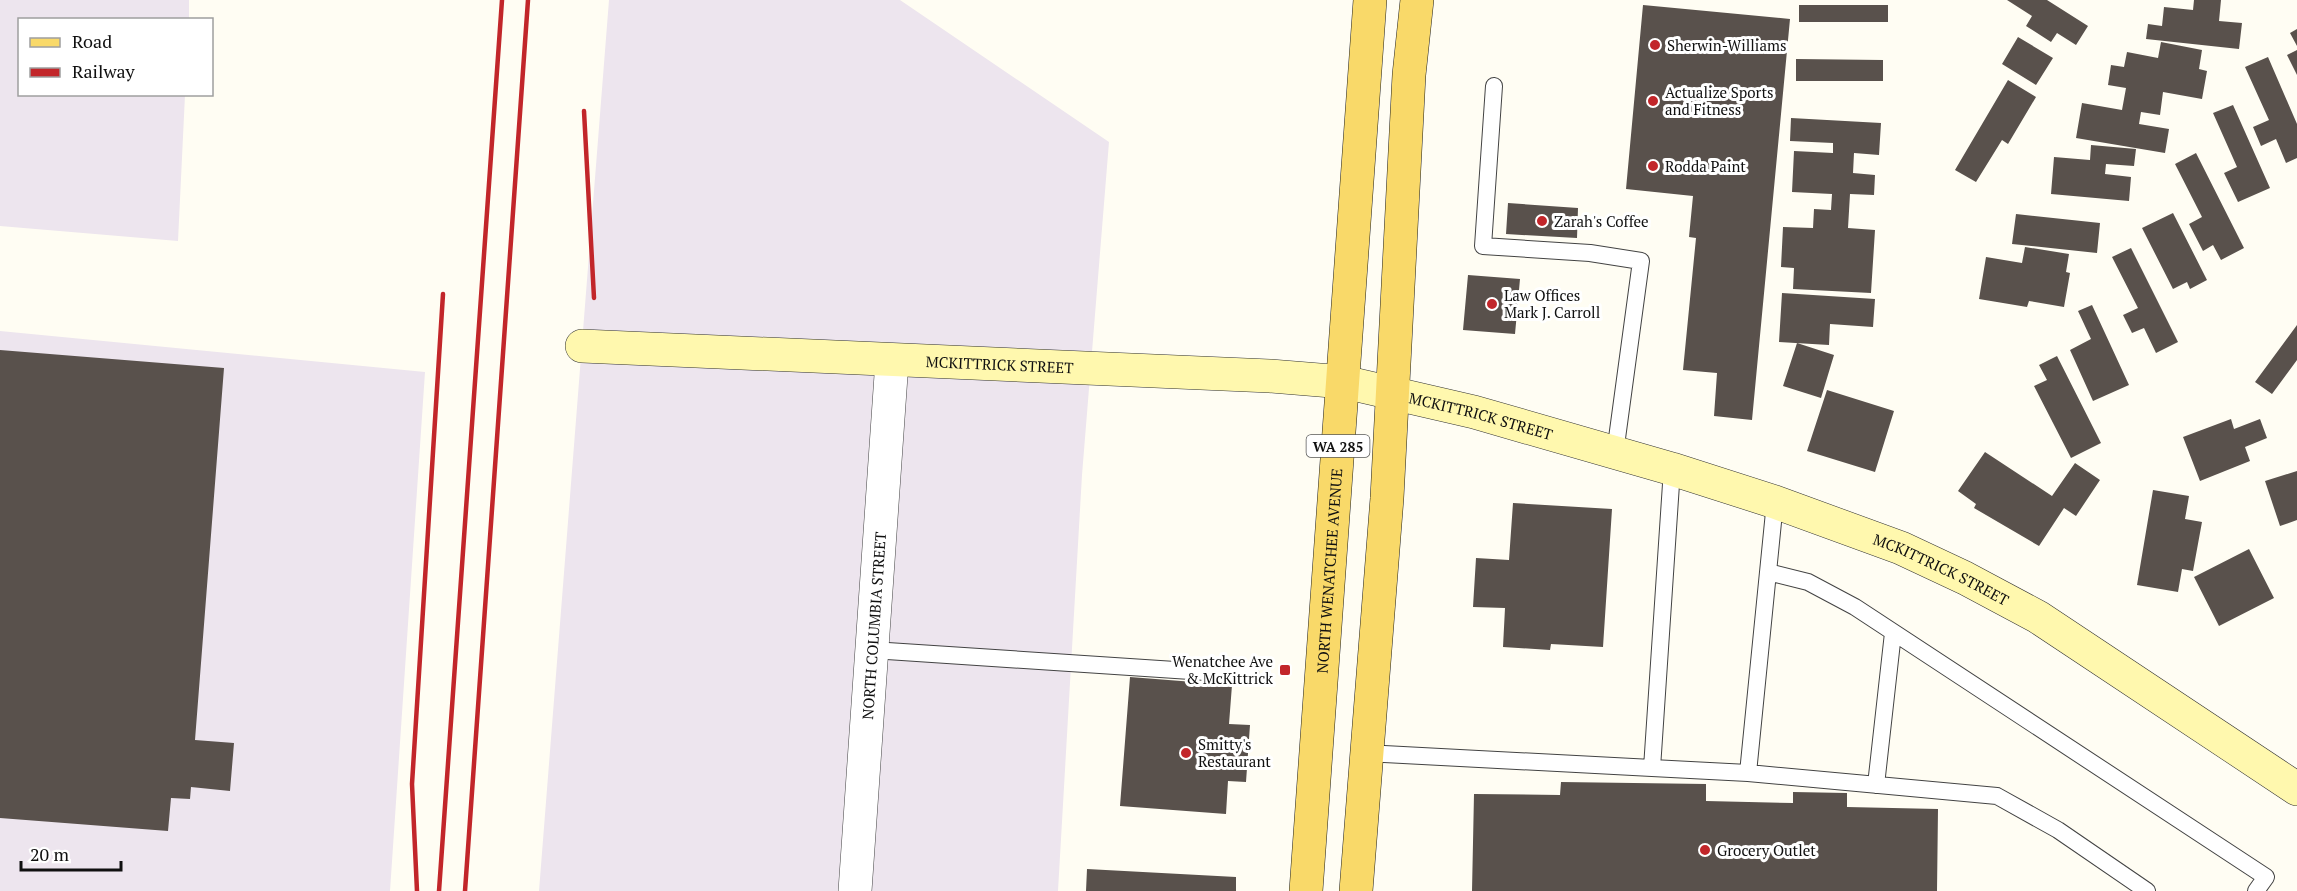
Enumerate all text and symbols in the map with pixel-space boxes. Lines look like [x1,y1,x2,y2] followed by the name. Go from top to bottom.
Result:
[18,18,213,96] legend
[72,29,112,53] text: Road
[1667,35,1786,55] place label: Sherwin-Williams
[1648,38,1662,52] marker: Sherwin-Williams
[72,59,136,83] text: Railway
[1665,82,1773,119] place label: Actualize Sports and Fitness
[1646,94,1660,108] marker: Actualize Sports and Fitness
[1665,156,1746,176] place label: Rodda Paint
[1646,159,1660,173] marker: Rodda Paint
[1554,211,1649,231] place label: Zarah's Coffee
[1535,214,1549,228] marker: Zarah's Coffee
[1504,285,1600,322] place label: Law Offices Mark J. Carroll
[1485,297,1499,311] marker: Law Offices Mark J. Carroll
[925,351,1074,377] street label: MCKITTRICK STREET
[1407,387,1555,444] street label: MCKITTRICK STREET
[1306,435,1370,457] road number: WA 285
[1312,468,1346,674] street label: NORTH WENATCHEE AVENUE
[1871,529,2013,610] street label: MCKITTRICK STREET
[857,531,890,720] street label: NORTH COLUMBIA STREET
[1172,651,1273,688] place label: Wenatchee Ave & McKittrick
[1278,663,1292,677] marker: Wenatchee Ave & McKittrick
[1198,734,1271,771] place label: Smitty's Restaurant
[1179,746,1193,760] marker: Smitty's Restaurant
[21,834,122,872] scale bar
[1717,840,1816,860] place label: Grocery Outlet
[30,842,70,866] text: 20 m
[1698,843,1712,857] marker: Grocery Outlet

